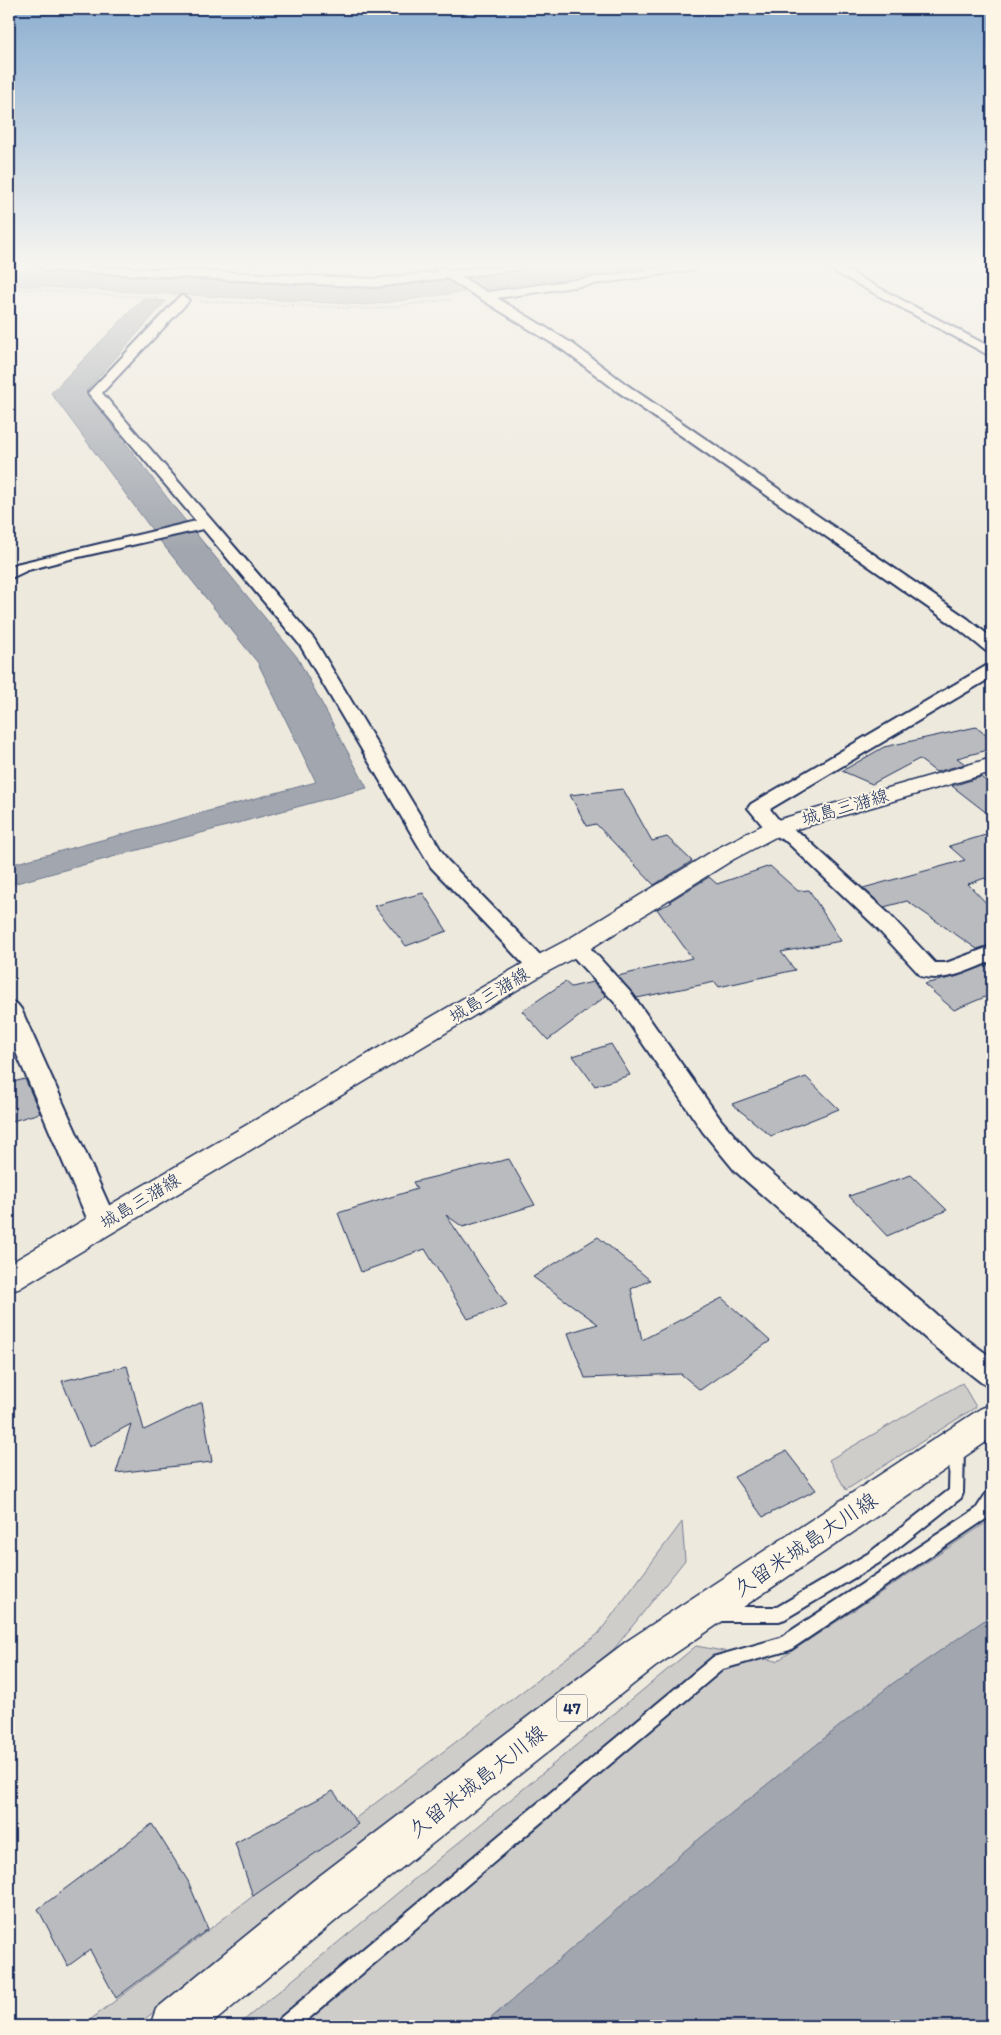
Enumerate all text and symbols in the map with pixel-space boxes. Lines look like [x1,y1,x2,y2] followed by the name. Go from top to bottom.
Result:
[799,784,891,830] street label: 城島三潴線
[445,962,533,1028] street label: 城島三潴線
[96,1168,184,1234] street label: 城島三潴線
[728,1487,882,1601] street label: 久留米城島大川線
[557,1695,587,1722] road number: 47
[403,1719,551,1843] street label: 久留米城島大川線

